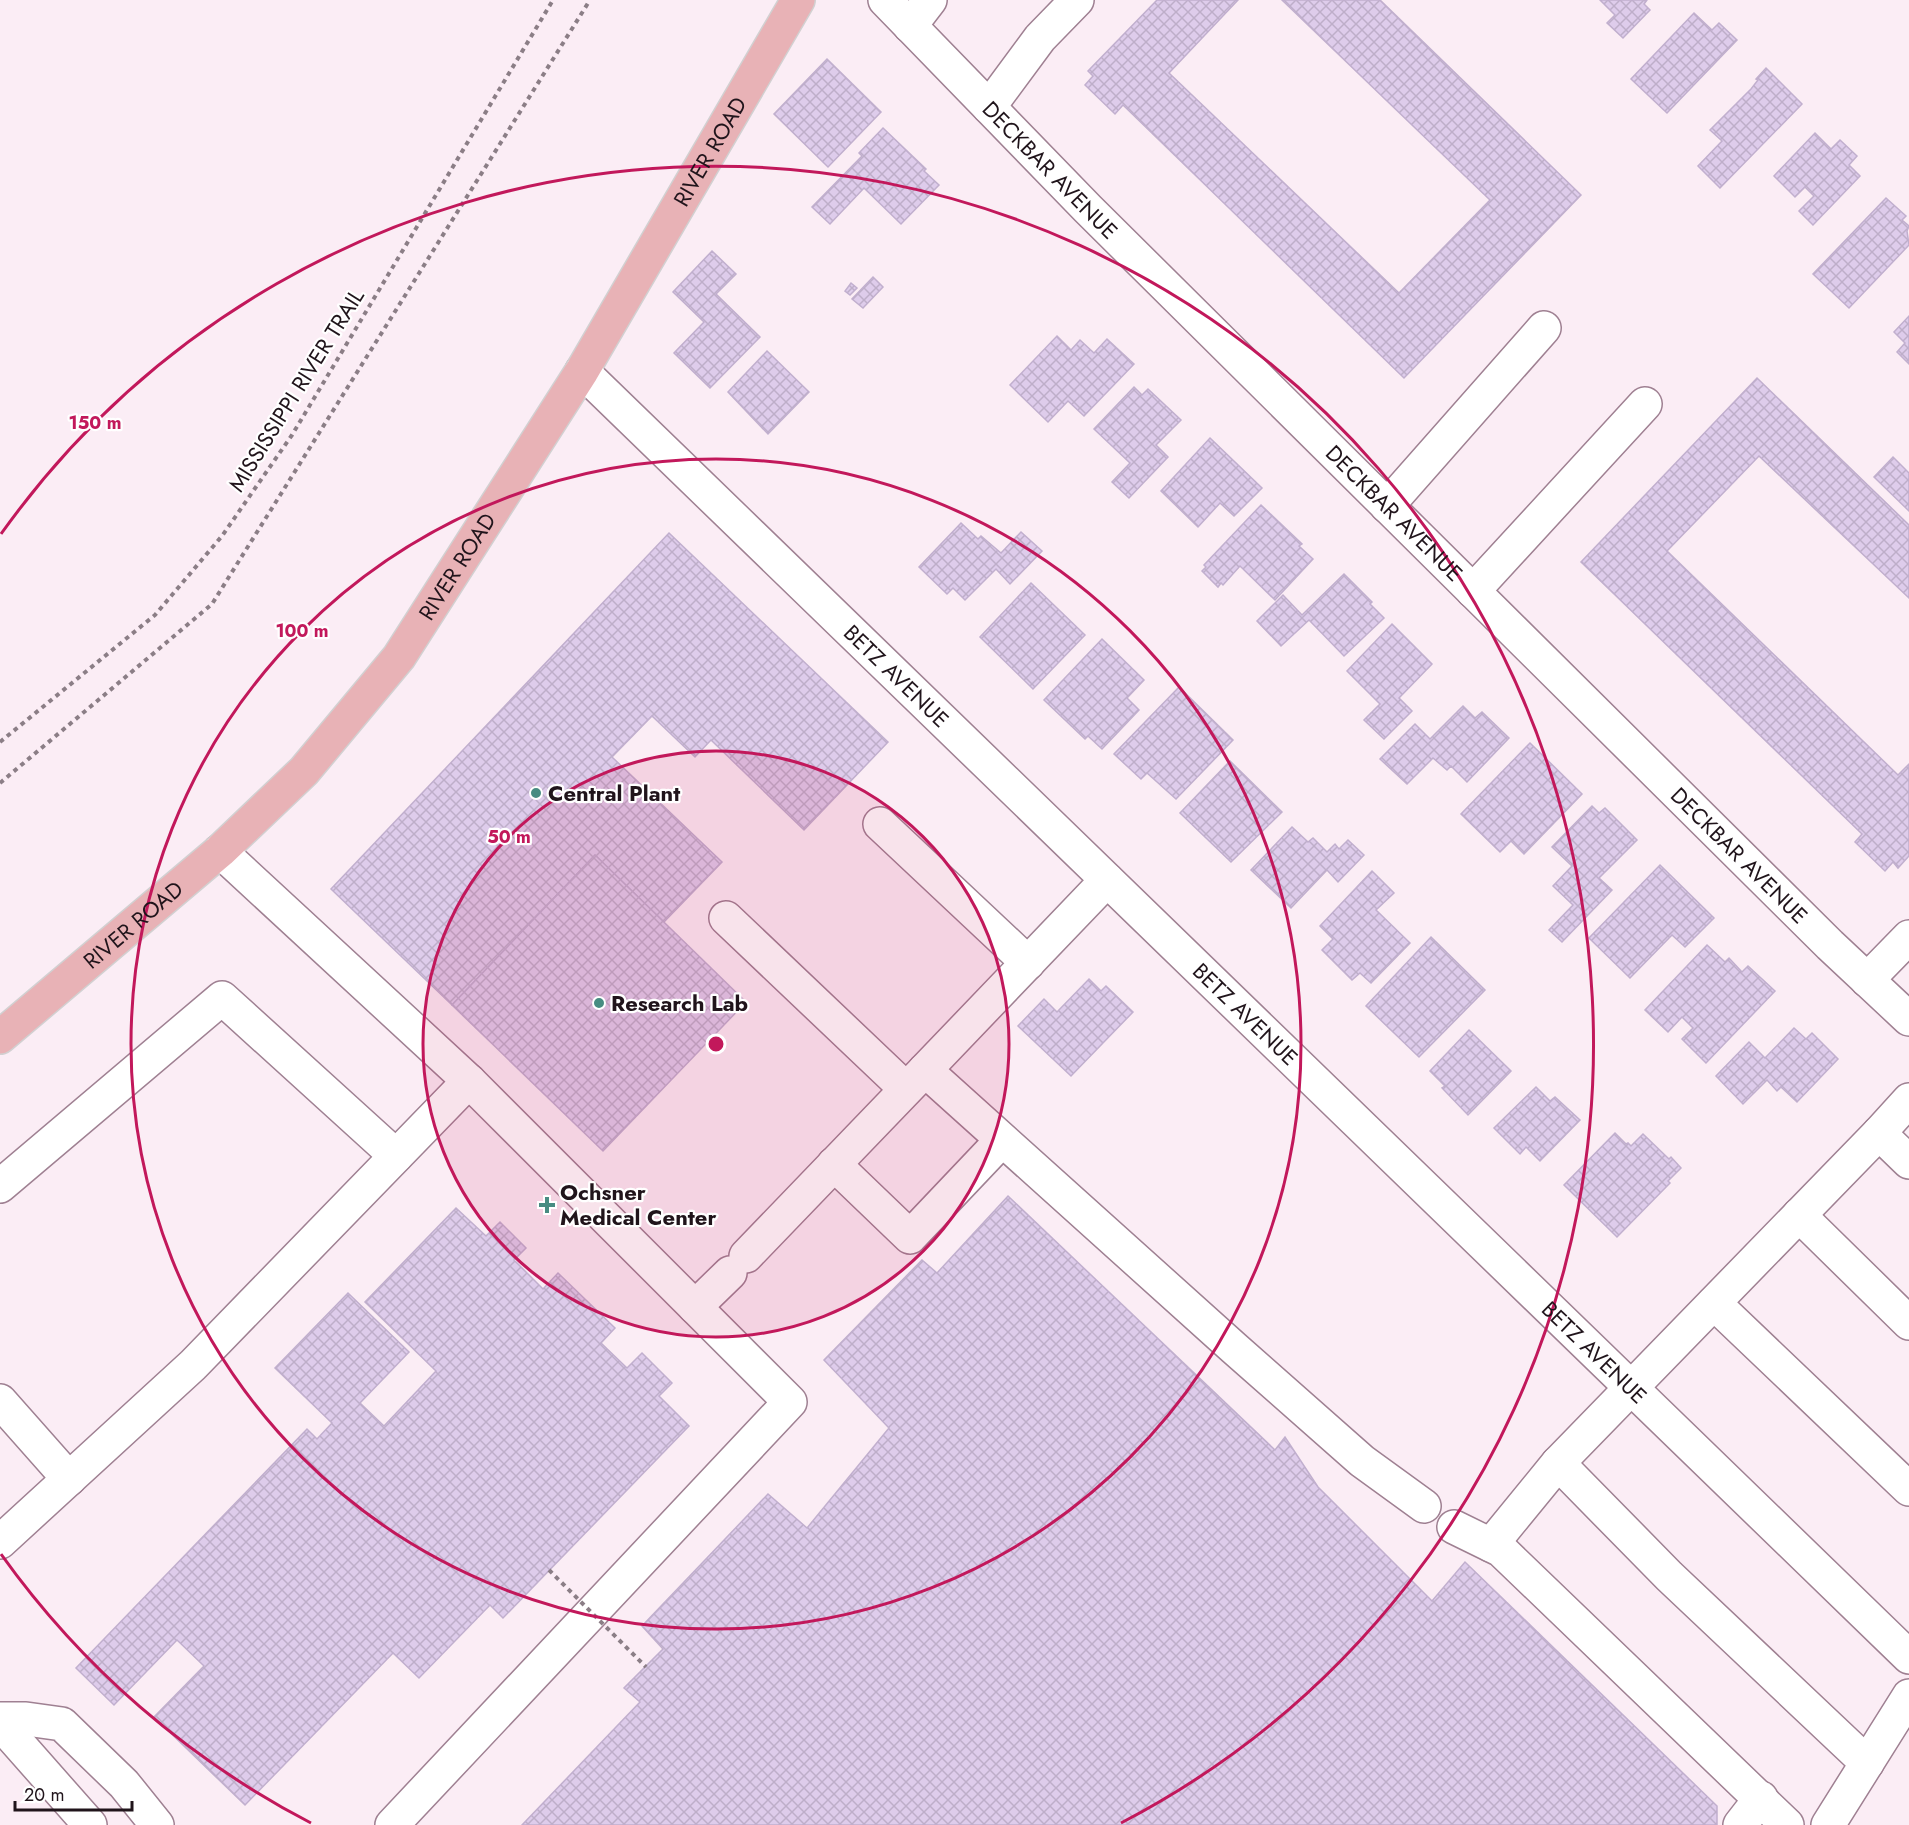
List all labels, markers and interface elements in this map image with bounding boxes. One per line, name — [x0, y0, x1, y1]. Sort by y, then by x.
street label: RIVER ROAD — [665, 91, 754, 212]
street label: DECKBAR AVENUE — [975, 94, 1125, 246]
street label: MISSISSIPPI RIVER TRAIL — [220, 282, 372, 498]
text: 150 m — [69, 410, 121, 436]
street label: DECKBAR AVENUE — [1319, 438, 1470, 588]
street label: RIVER ROAD — [411, 506, 503, 626]
street label: BETZ AVENUE — [837, 617, 956, 735]
text: 100 m — [275, 618, 329, 644]
place label: Central Plant — [548, 777, 680, 809]
street label: DECKBAR AVENUE — [1664, 780, 1815, 931]
marker: Central Plant — [529, 786, 543, 800]
text: 50 m — [487, 824, 531, 850]
street label: RIVER ROAD — [76, 873, 190, 976]
street label: BETZ AVENUE — [1186, 955, 1305, 1073]
place label: Research Lab — [611, 987, 748, 1019]
marker: Research Lab — [592, 996, 606, 1010]
centre of rings — [706, 1034, 726, 1054]
place label: Ochsner Medical Center — [560, 1176, 716, 1233]
marker: Ochsner Medical Center — [538, 1196, 556, 1214]
street label: BETZ AVENUE — [1535, 1294, 1654, 1411]
scale bar — [15, 1774, 132, 1812]
text: 20 m — [24, 1782, 64, 1808]

